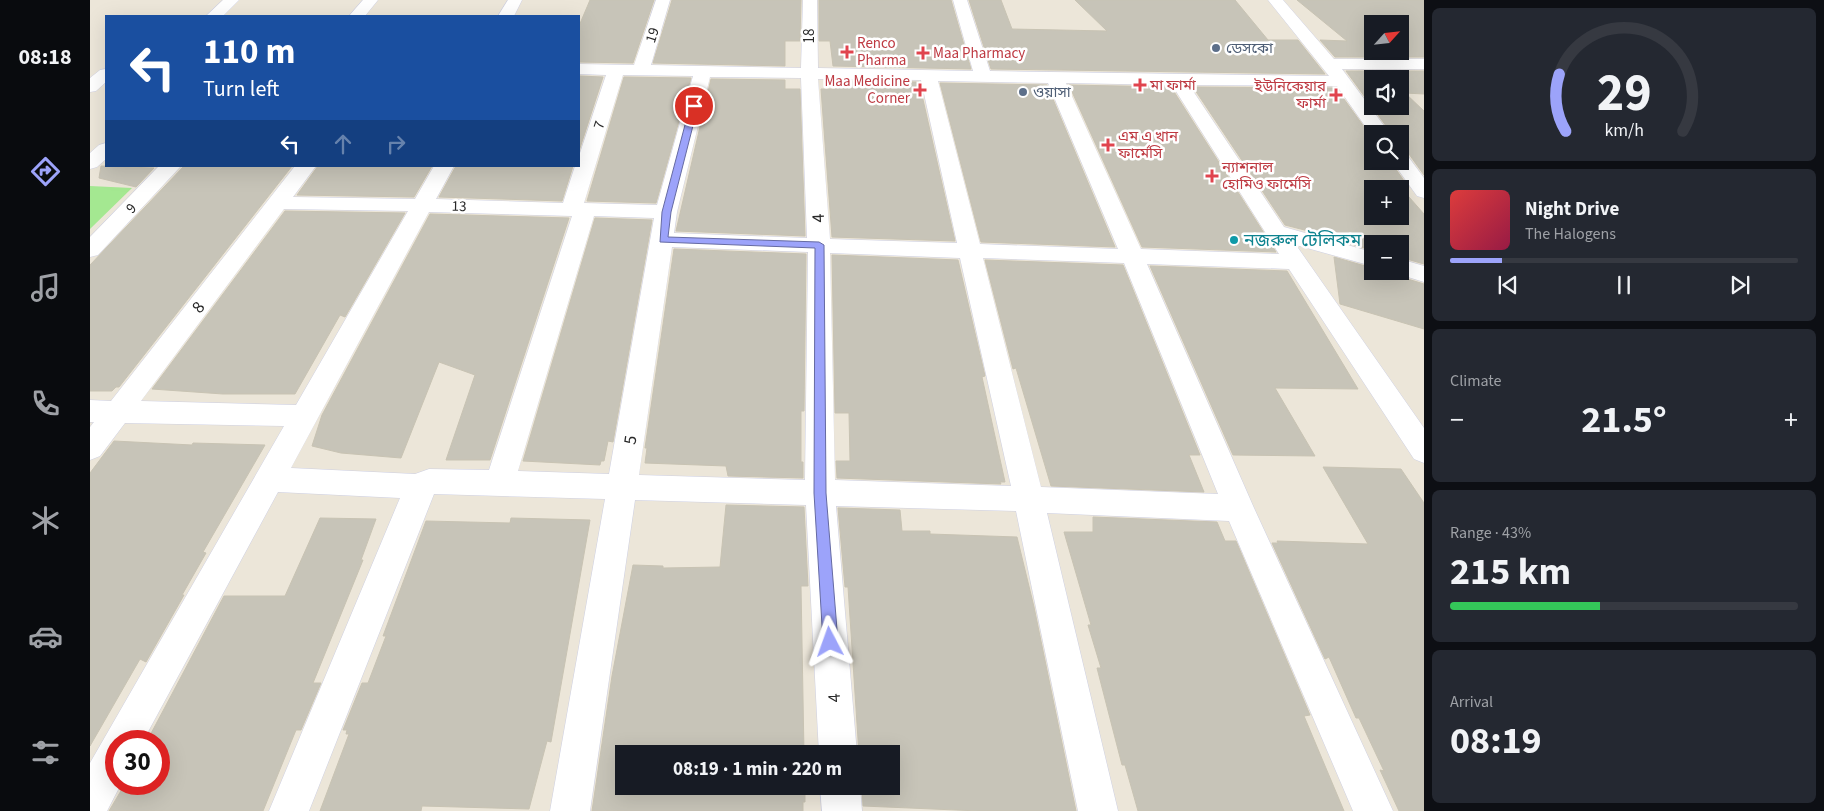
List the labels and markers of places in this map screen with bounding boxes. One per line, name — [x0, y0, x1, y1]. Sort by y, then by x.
place label: Renco Pharma — [857, 33, 906, 71]
place label: ডেসকো — [1226, 38, 1274, 59]
marker: ডেসকো — [1210, 42, 1222, 54]
place label: Maa Pharmacy — [933, 43, 1025, 64]
marker: Renco Pharma — [841, 46, 853, 58]
marker: Maa Pharmacy — [917, 47, 929, 59]
place label: Maa Medicine Corner — [824, 71, 911, 109]
place label: মা ফার্মা — [1149, 75, 1197, 96]
place label: ইউনিকেয়ার ফার্মা — [1253, 76, 1327, 114]
marker: মা ফার্মা — [1134, 79, 1146, 91]
place label: ওয়াসা — [1033, 82, 1072, 103]
marker: Maa Medicine Corner — [914, 84, 926, 96]
pin — [673, 85, 715, 127]
marker: ওয়াসা — [1017, 86, 1029, 98]
marker: ইউনিকেয়ার ফার্মা — [1330, 89, 1342, 101]
place label: এম এ খান ফার্মেসি — [1117, 126, 1179, 164]
marker: এম এ খান ফার্মেসি — [1102, 139, 1114, 151]
place label: ন্যাশনাল হোমিও ফার্মেসি — [1221, 157, 1312, 195]
marker: ন্যাশনাল হোমিও ফার্মেসি — [1206, 170, 1218, 182]
place label: নজরুল টেলিকম — [1243, 228, 1362, 253]
marker: নজরুল টেলিকম — [1228, 234, 1240, 246]

